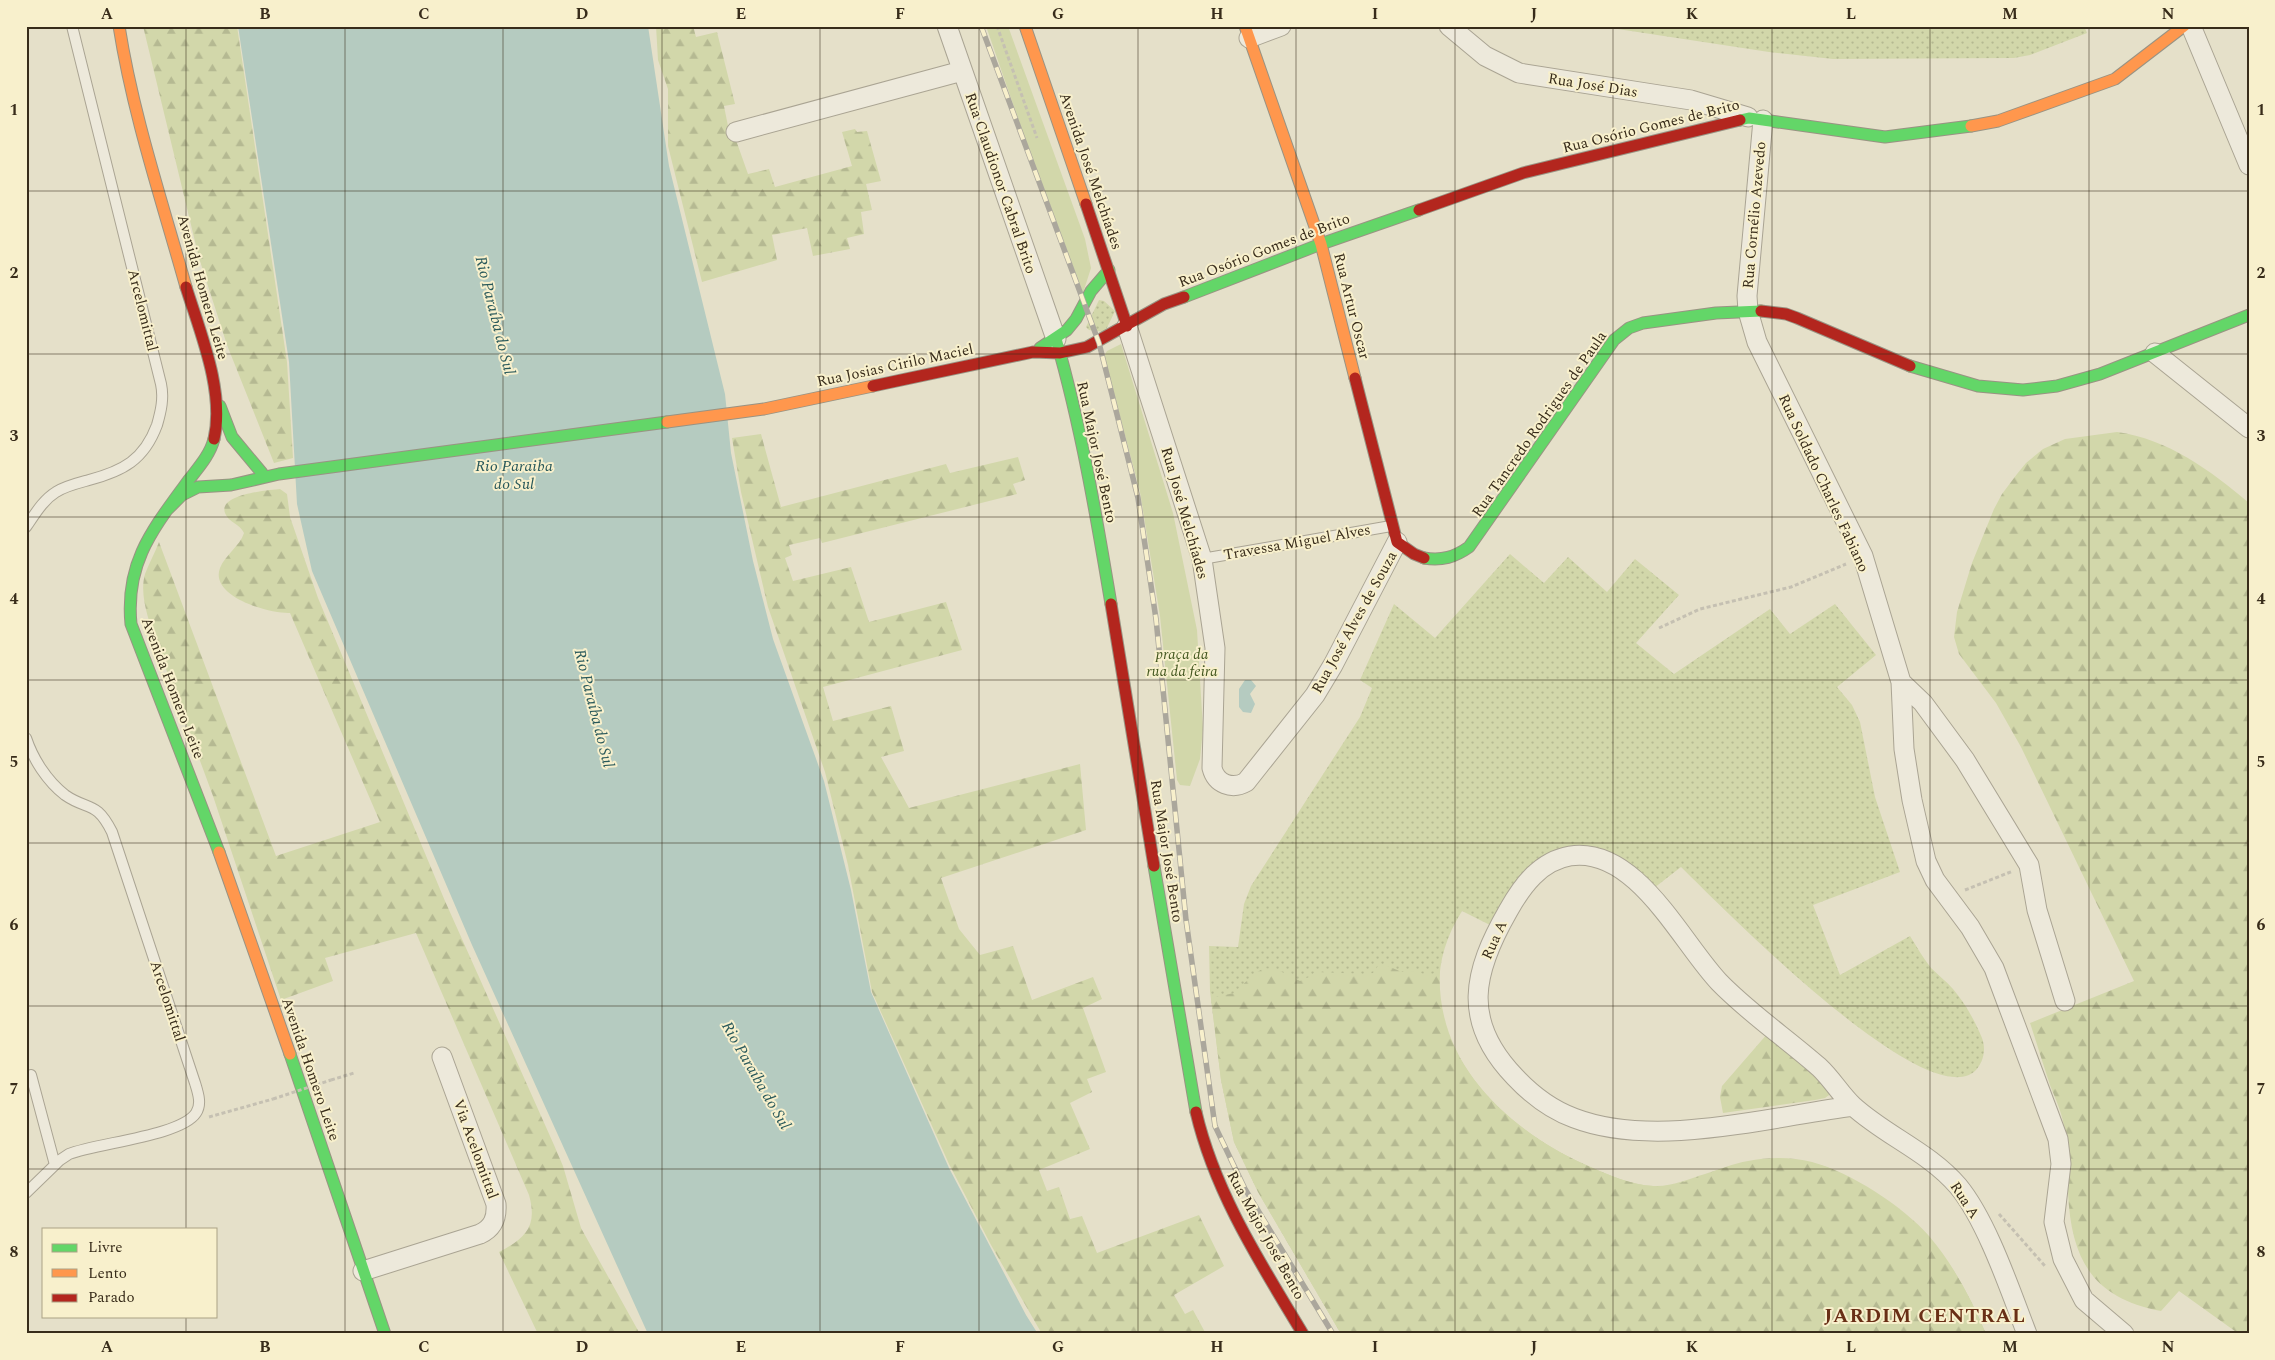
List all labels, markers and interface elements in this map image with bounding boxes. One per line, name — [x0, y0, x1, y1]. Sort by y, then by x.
text: A — [101, 2, 114, 26]
text: B — [259, 2, 271, 26]
text: C — [418, 2, 430, 26]
text: D — [576, 2, 589, 26]
text: E — [736, 2, 746, 26]
text: F — [895, 2, 905, 26]
text: G — [1052, 2, 1064, 26]
text: H — [1210, 2, 1224, 26]
text: I — [1372, 2, 1378, 26]
text: J — [1531, 2, 1538, 26]
text: K — [1686, 2, 1699, 26]
text: L — [1846, 2, 1856, 26]
text: M — [2002, 2, 2018, 26]
text: N — [2161, 2, 2175, 26]
street label: Rua José Dias — [1546, 67, 1640, 104]
street label: Avenida José Melchíades — [1053, 89, 1128, 253]
street label: Rua Claudionor Cabral Brito — [959, 90, 1042, 277]
street label: Rua Osório Gomes de Brito — [1560, 93, 1742, 160]
text: 1 — [10, 98, 18, 122]
text: 1 — [2257, 98, 2265, 122]
street label: Rua Cornélio Azevedo — [1737, 141, 1772, 290]
street label: Rua Osório Gomes de Brito — [1175, 207, 1353, 294]
street label: Avenida Homero Leite — [171, 212, 234, 362]
street label: Rua Artur Oscar — [1327, 250, 1376, 362]
water label: Rio Paraíba do Sul — [469, 253, 521, 377]
text: 2 — [10, 261, 19, 285]
text: 2 — [2257, 261, 2266, 285]
street label: Arcelomittal — [121, 267, 164, 354]
street label: Rua Tancredo Rodrigues de Paula — [1466, 326, 1613, 522]
street label: Rua Josias Cirilo Maciel — [815, 338, 976, 393]
street label: Rua Major José Bento — [1070, 379, 1123, 525]
street label: Rua Soldado Charles Fabiano — [1772, 390, 1875, 576]
text: 3 — [10, 424, 19, 448]
text: 3 — [2257, 424, 2266, 448]
street label: Rua José Melchíades — [1155, 444, 1214, 582]
water label: Rio Paraiba do Sul — [475, 454, 553, 496]
street label: Travessa Miguel Alves — [1222, 518, 1372, 567]
street label: Rua José Alves de Souza — [1306, 546, 1403, 698]
text: 4 — [10, 587, 19, 611]
text: 4 — [2257, 587, 2266, 611]
street label: Avenida Homero Leite — [135, 614, 210, 762]
park label: praça da rua da feira — [1146, 643, 1218, 683]
water label: Rio Paraíba do Sul — [568, 646, 620, 770]
text: 5 — [10, 750, 18, 774]
text: 5 — [2257, 750, 2265, 774]
street label: Rua Major José Bento — [1144, 778, 1189, 924]
text: 6 — [10, 913, 19, 937]
text: 6 — [2257, 913, 2266, 937]
street label: Rua A — [1476, 917, 1513, 963]
street label: Arcelomittal — [144, 958, 191, 1045]
street label: Avenida Homero Leite — [275, 994, 346, 1144]
water label: Rio Paraíba do Sul — [715, 1017, 797, 1134]
text: 7 — [10, 1077, 19, 1101]
text: 7 — [2257, 1077, 2266, 1101]
street label: Via Acelomittal — [447, 1096, 504, 1202]
street label: Rua Major José Bento — [1221, 1167, 1311, 1304]
street label: Rua A — [1944, 1177, 1985, 1224]
legend — [42, 1228, 218, 1318]
text: Livre — [88, 1236, 123, 1259]
text: 8 — [10, 1240, 19, 1264]
text: 8 — [2257, 1240, 2266, 1264]
text: Lento — [88, 1262, 127, 1285]
text: Parado — [88, 1286, 135, 1309]
district label: JARDIM CENTRAL — [1824, 1301, 2026, 1331]
text: A — [101, 1335, 114, 1359]
text: B — [259, 1335, 271, 1359]
text: C — [418, 1335, 430, 1359]
text: D — [576, 1335, 589, 1359]
text: E — [736, 1335, 746, 1359]
text: F — [895, 1335, 905, 1359]
text: G — [1052, 1335, 1064, 1359]
text: H — [1210, 1335, 1224, 1359]
text: I — [1372, 1335, 1378, 1359]
text: J — [1531, 1335, 1538, 1359]
text: K — [1686, 1335, 1699, 1359]
text: L — [1846, 1335, 1856, 1359]
text: M — [2002, 1335, 2018, 1359]
text: N — [2161, 1335, 2175, 1359]

